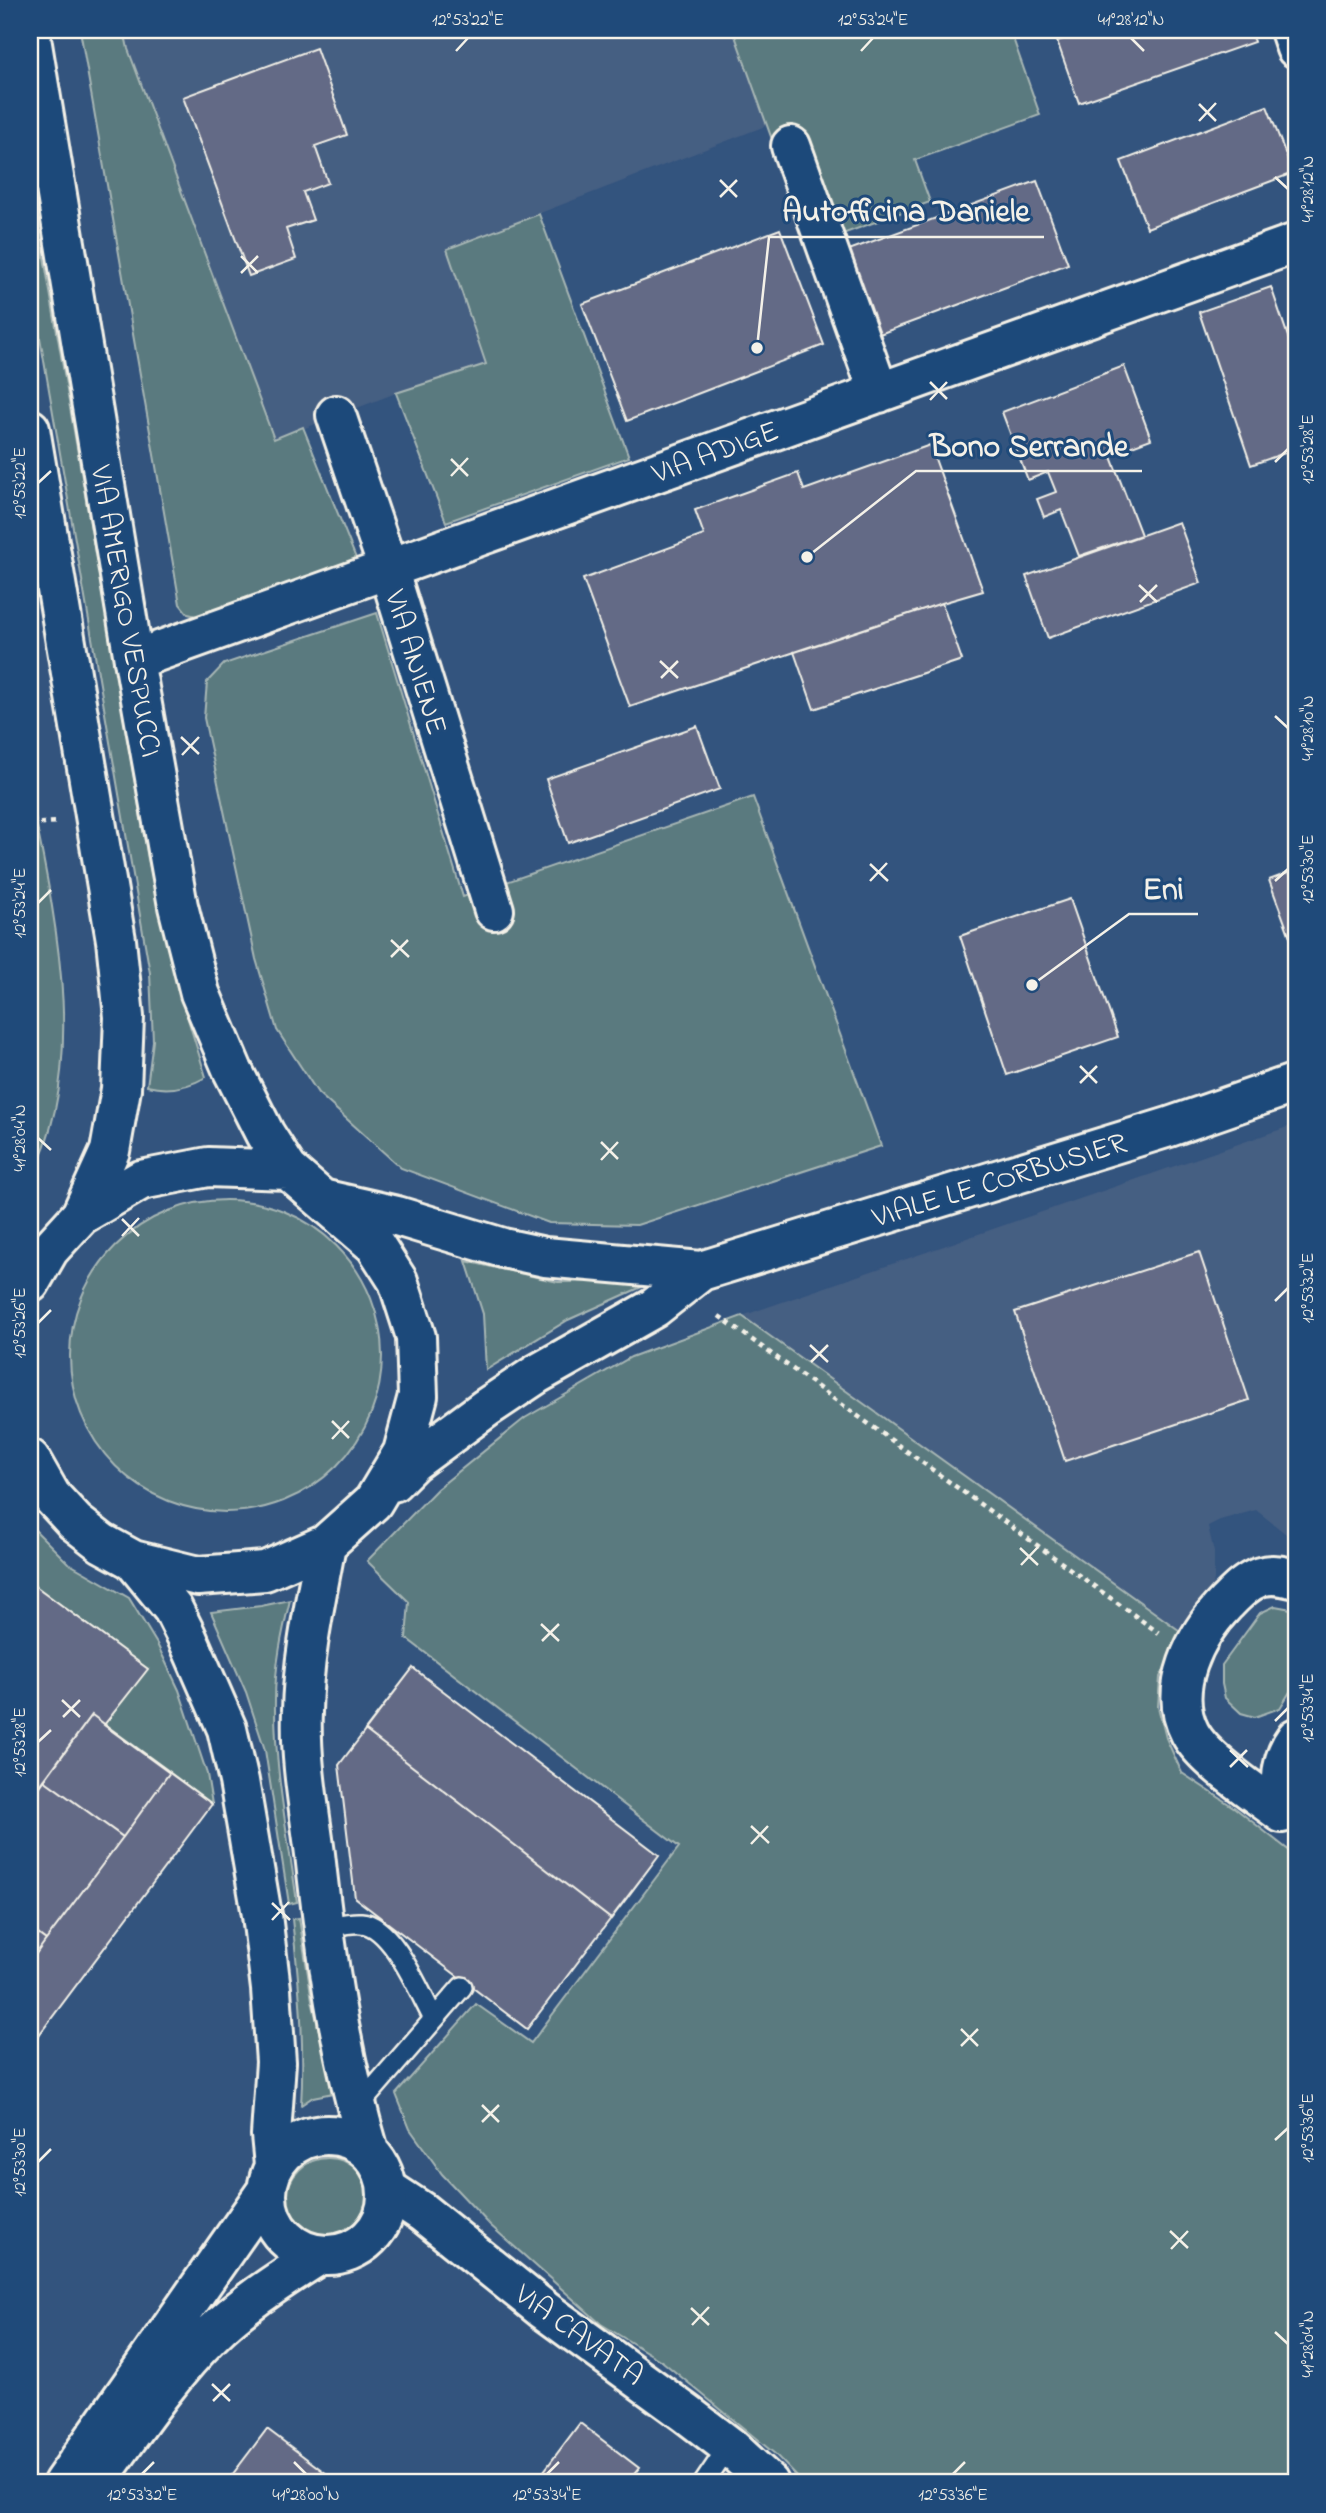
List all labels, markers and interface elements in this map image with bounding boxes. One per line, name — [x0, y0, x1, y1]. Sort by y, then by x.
text: 12°53'22"E — [432, 8, 504, 34]
text: 12°53'24"E — [838, 8, 908, 34]
text: 41°28'12"N — [1098, 8, 1164, 34]
text: 41°28'12"N — [1296, 156, 1322, 222]
callout: Autofficina Daniele — [769, 184, 1044, 237]
text: Autofficina Daniele — [782, 190, 1031, 237]
street label: VIA ADIGE — [646, 411, 785, 497]
text: 12°53'28"E — [1296, 414, 1322, 484]
callout: Bono Serrande — [916, 418, 1142, 471]
text: Bono Serrande — [928, 425, 1130, 472]
text: 12°53'22"E — [8, 447, 34, 519]
street label: VIA AMERIGO VESPUCCI — [77, 461, 171, 761]
street label: VIA ANIENE — [371, 584, 457, 741]
text: 41°28'10"N — [1296, 695, 1322, 761]
text: 12°53'30"E — [1296, 834, 1322, 904]
callout: Eni — [1129, 861, 1198, 914]
text: 12°53'24"E — [8, 868, 34, 938]
text: Eni — [1143, 868, 1183, 915]
text: 41°28'04"N — [8, 1104, 34, 1172]
street label: VIALE LE CORBUSIER — [866, 1122, 1133, 1242]
text: 12°53'32"E — [1296, 1253, 1322, 1323]
text: 12°53'26"E — [8, 1287, 34, 1359]
text: 12°53'34"E — [1296, 1673, 1322, 1743]
text: 12°53'28"E — [8, 1707, 34, 1777]
text: 12°53'36"E — [1296, 2093, 1322, 2163]
text: 12°53'30"E — [8, 2127, 34, 2197]
street label: VIA CAVATA — [504, 2274, 652, 2398]
text: 41°28'04"N — [1296, 2310, 1322, 2378]
text: 12°53'32"E — [107, 2483, 177, 2509]
text: 41°28'00"N — [272, 2483, 340, 2509]
text: 12°53'34"E — [512, 2483, 582, 2509]
text: 12°53'36"E — [918, 2483, 988, 2509]

